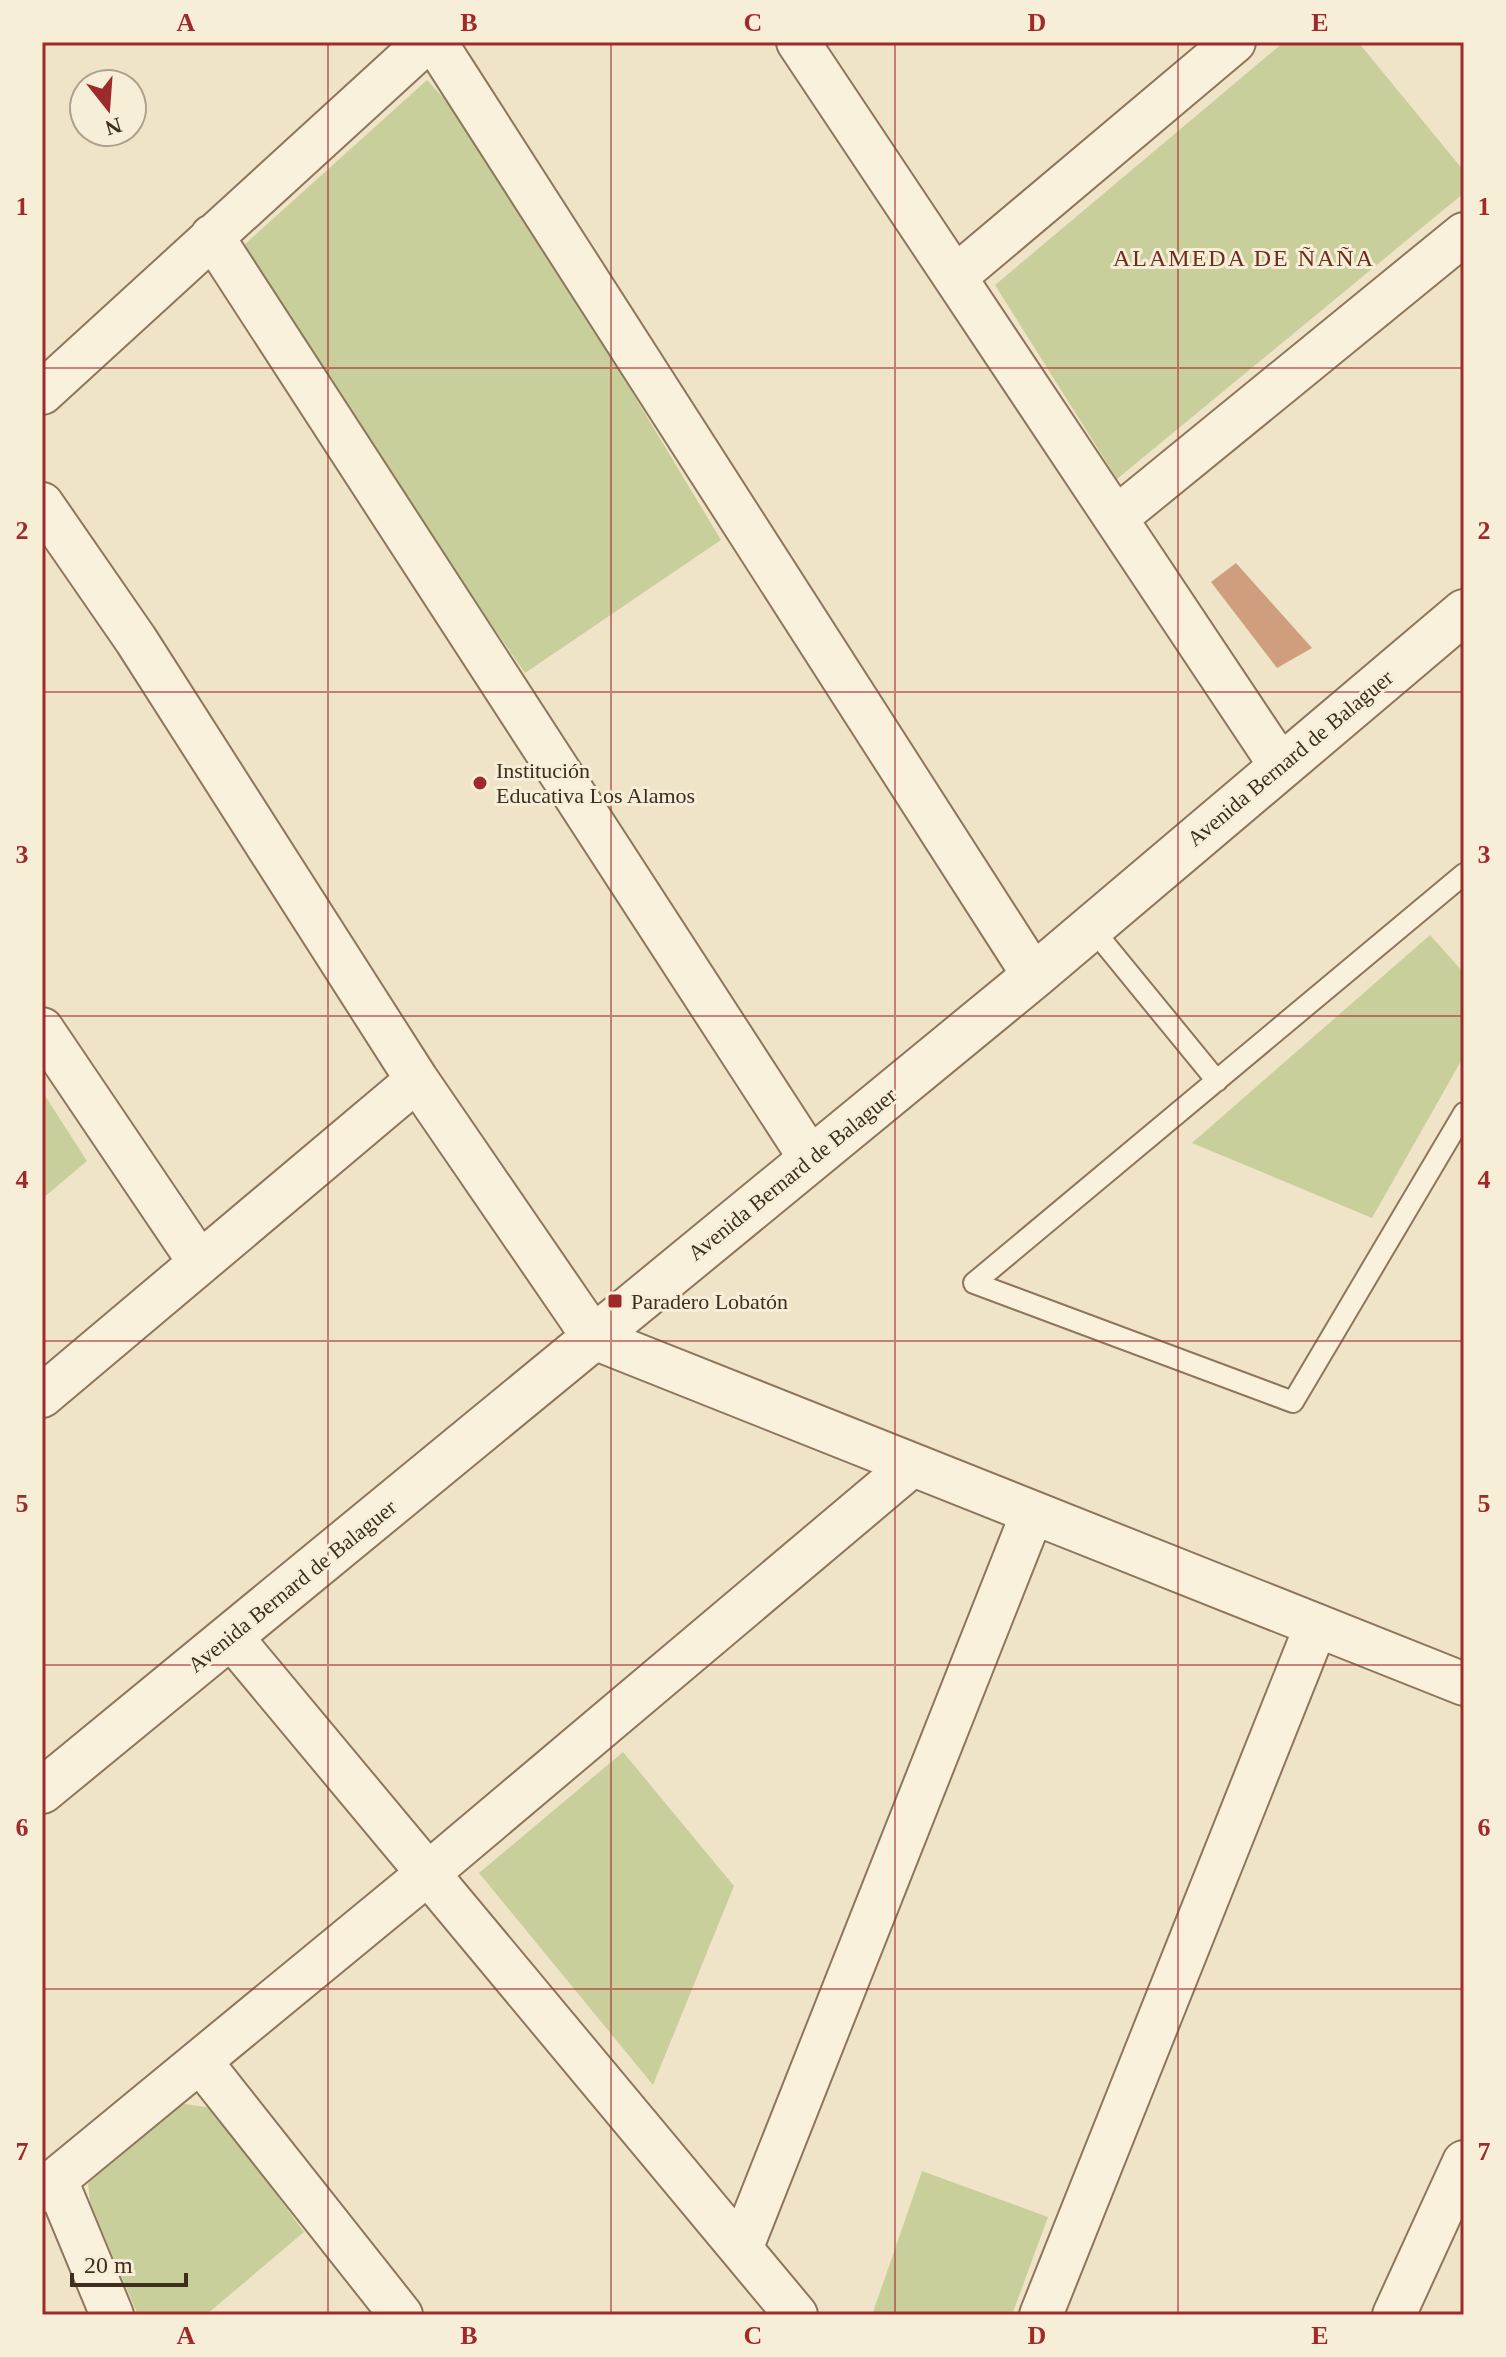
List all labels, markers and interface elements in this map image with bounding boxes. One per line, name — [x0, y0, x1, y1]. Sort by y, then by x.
text: A — [177, 8, 196, 37]
text: B — [460, 8, 478, 37]
text: C — [744, 8, 762, 37]
text: D — [1028, 8, 1046, 37]
text: E — [1311, 8, 1329, 37]
north arrow — [68, 68, 148, 148]
text: N — [102, 112, 125, 141]
text: 1 — [16, 192, 29, 221]
text: 1 — [1478, 192, 1491, 221]
district label: ALAMEDA DE ÑAÑA — [1113, 245, 1375, 271]
text: 2 — [16, 516, 29, 545]
text: 2 — [1478, 516, 1491, 545]
street label: Avenida Bernard de Balaguer — [1182, 664, 1398, 851]
place label: Institución Educativa Los Alamos — [496, 758, 695, 808]
marker: Institución Educativa Los Alamos — [471, 774, 489, 792]
text: 3 — [16, 840, 29, 869]
text: 3 — [1478, 840, 1491, 869]
street label: Avenida Bernard de Balaguer — [683, 1082, 902, 1266]
text: 4 — [16, 1165, 29, 1194]
text: 4 — [1478, 1165, 1491, 1194]
place label: Paradero Lobatón — [631, 1289, 788, 1314]
marker: Paradero Lobatón — [606, 1292, 624, 1310]
text: 5 — [16, 1489, 29, 1518]
text: 5 — [1478, 1489, 1491, 1518]
street label: Avenida Bernard de Balaguer — [183, 1494, 402, 1678]
text: 6 — [16, 1813, 29, 1842]
text: 6 — [1478, 1813, 1491, 1842]
text: 7 — [16, 2137, 29, 2166]
text: 7 — [1478, 2137, 1491, 2166]
scale bar — [72, 2237, 186, 2287]
text: 20 m — [84, 2252, 133, 2278]
text: A — [177, 2321, 196, 2350]
text: B — [460, 2321, 478, 2350]
text: C — [744, 2321, 762, 2350]
text: D — [1028, 2321, 1046, 2350]
text: E — [1311, 2321, 1329, 2350]

